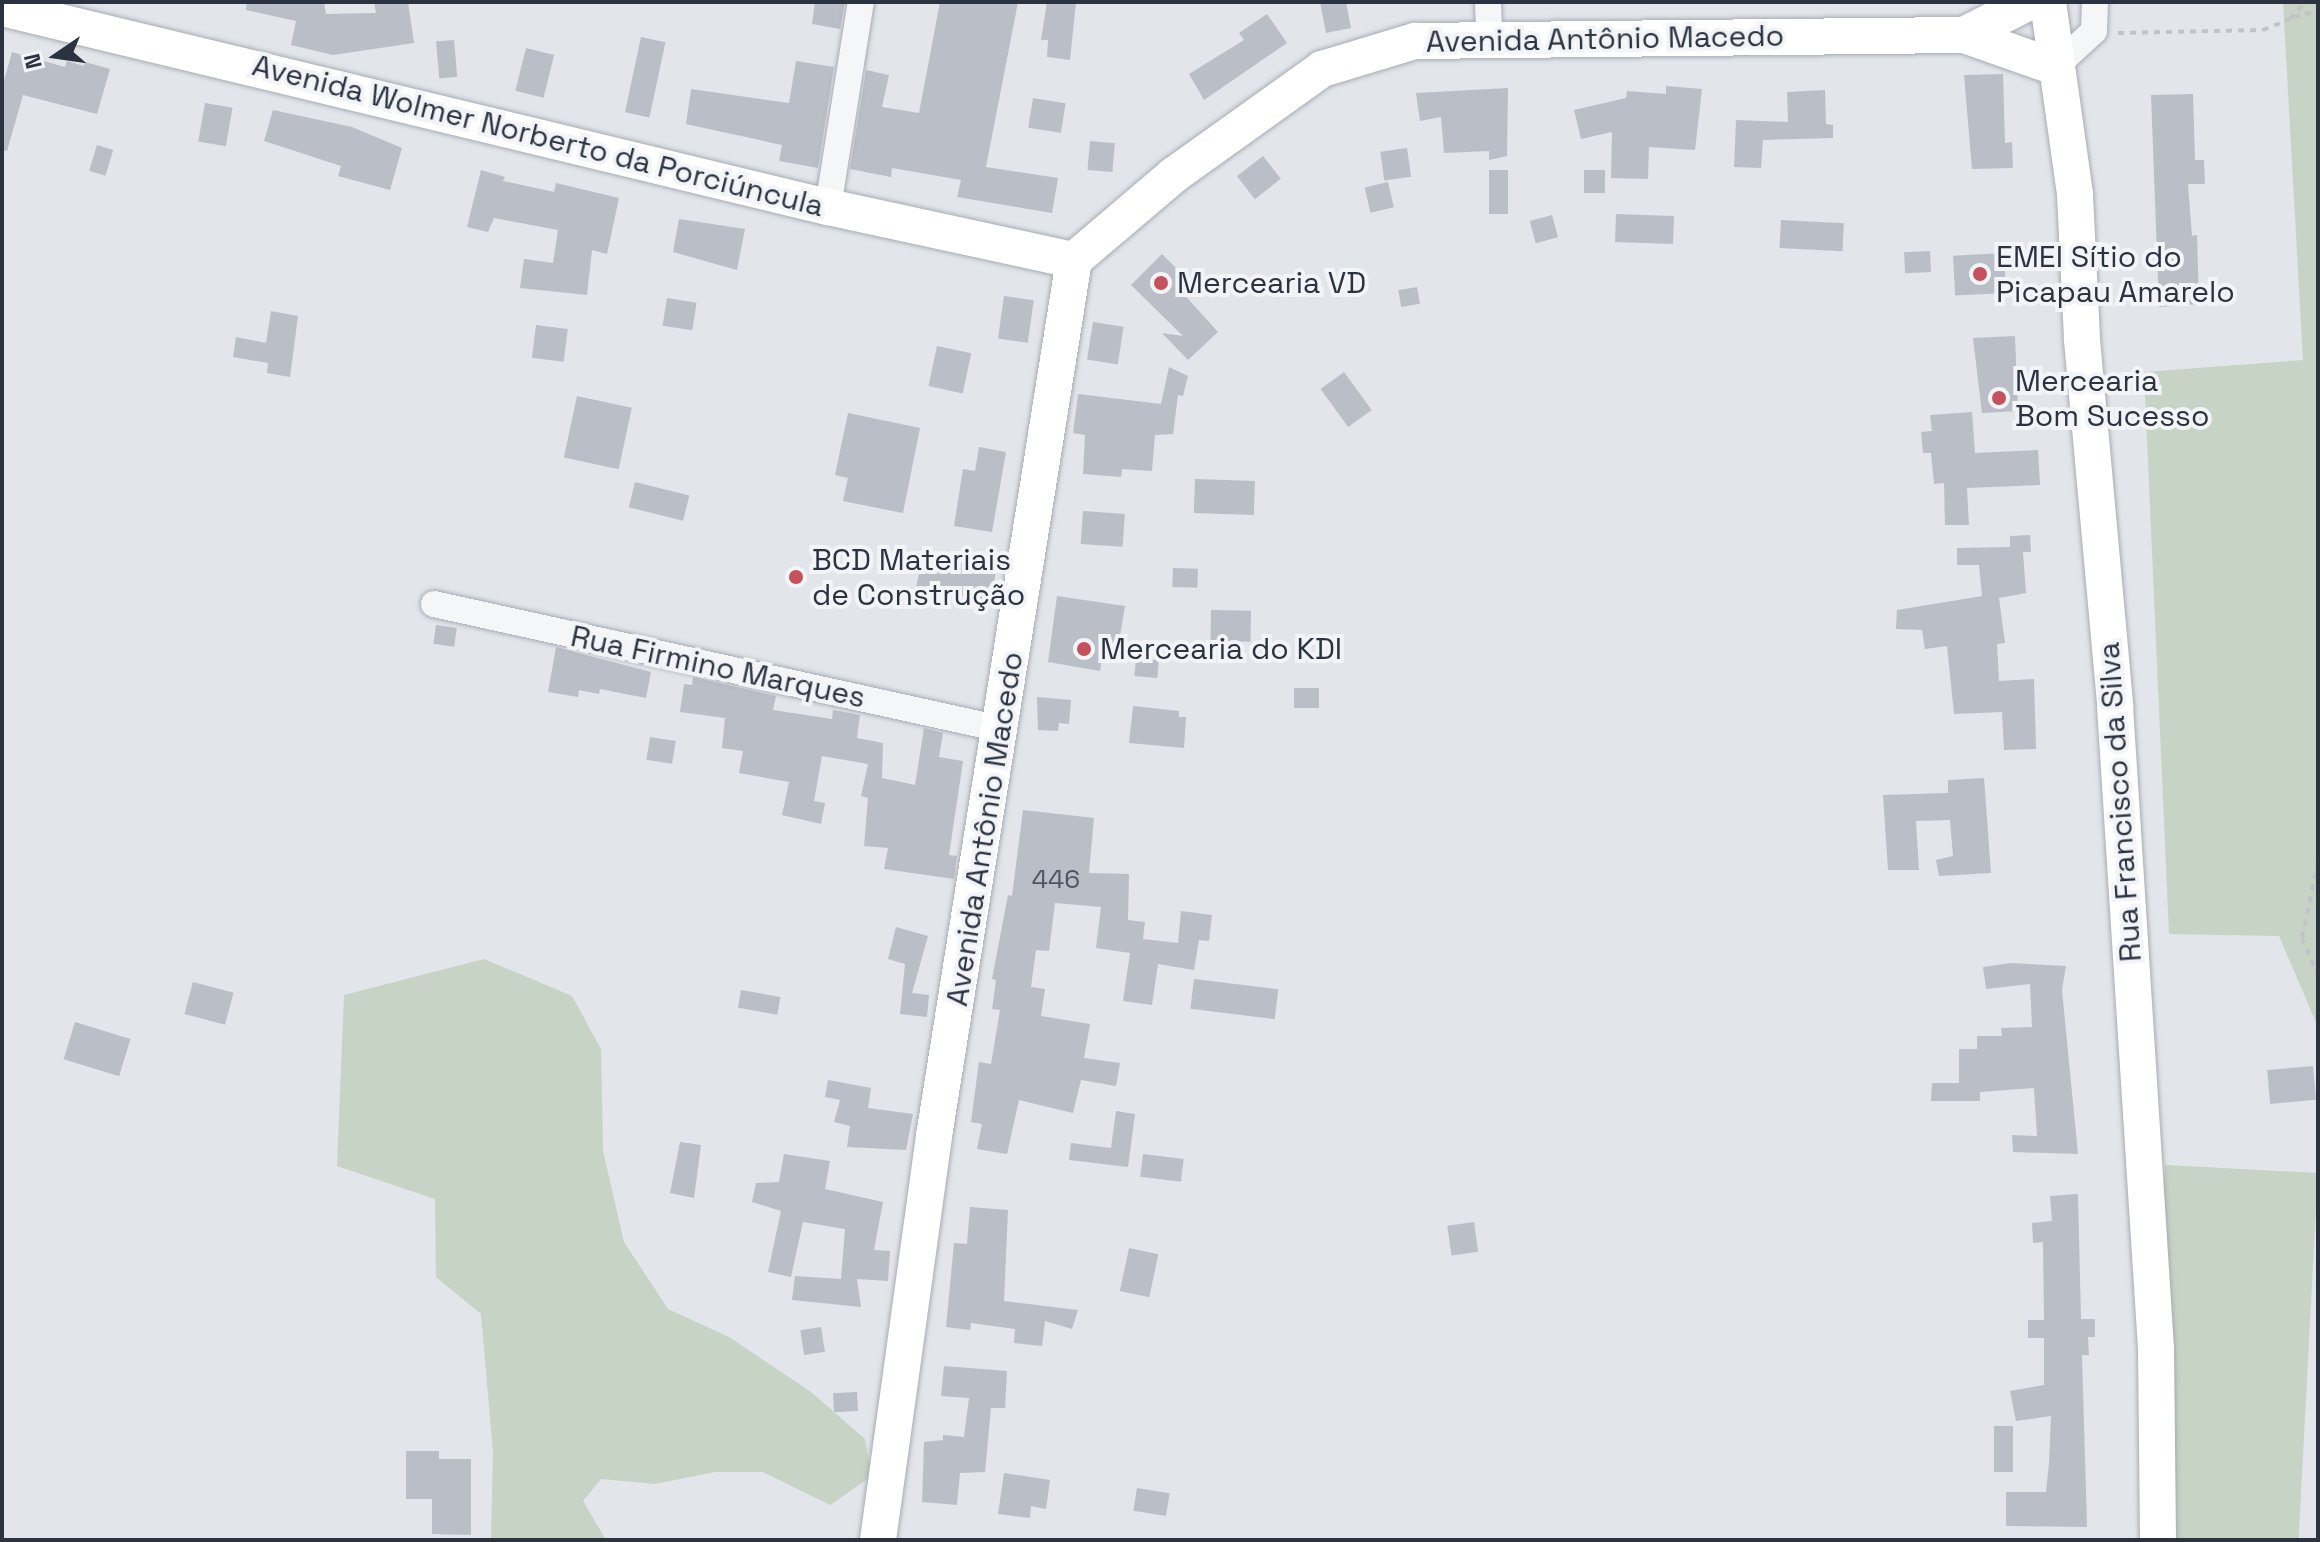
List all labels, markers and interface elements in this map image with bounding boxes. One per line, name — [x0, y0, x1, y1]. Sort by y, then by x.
north arrow — [16, 16, 96, 96]
street label: Avenida Antônio Macedo — [1425, 18, 1785, 60]
street label: Avenida Wolmer Norberto da Porciúncula — [248, 47, 828, 225]
text: N — [17, 51, 48, 72]
place label: EMEI Sítio do Picapau Amarelo — [1996, 239, 2235, 310]
place label: Mercearia VD — [1177, 265, 1367, 301]
marker: EMEI Sítio do Picapau Amarelo — [1971, 265, 1989, 283]
marker: Mercearia VD — [1152, 274, 1170, 292]
place label: Mercearia Bom Sucesso — [2015, 363, 2209, 434]
marker: Mercearia Bom Sucesso — [1990, 389, 2008, 407]
place label: BCD Materiais de Construção — [812, 542, 1025, 612]
marker: BCD Materiais de Construção — [787, 568, 805, 586]
street label: Rua Firmino Marques — [567, 618, 869, 716]
place label: Mercearia do KDI — [1100, 631, 1342, 667]
marker: Mercearia do KDI — [1075, 640, 1093, 658]
street label: Rua Francisco da Silva — [2091, 641, 2149, 963]
street label: Avenida Antônio Macedo — [939, 649, 1031, 1009]
house number: 446 — [1032, 864, 1080, 896]

